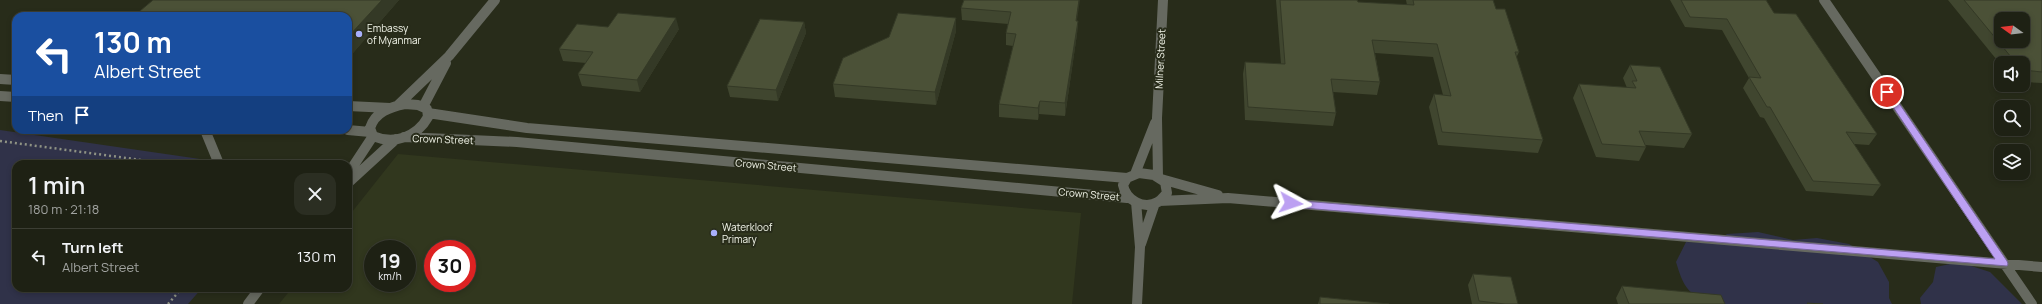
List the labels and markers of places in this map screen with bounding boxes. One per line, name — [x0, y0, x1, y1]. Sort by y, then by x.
place label: Embassy of Myanmar — [367, 21, 421, 47]
marker: Embassy of Myanmar — [354, 29, 364, 39]
pin — [1870, 75, 1904, 109]
place label: Waterkloof Primary — [722, 220, 773, 246]
marker: Waterkloof Primary — [709, 228, 719, 238]

